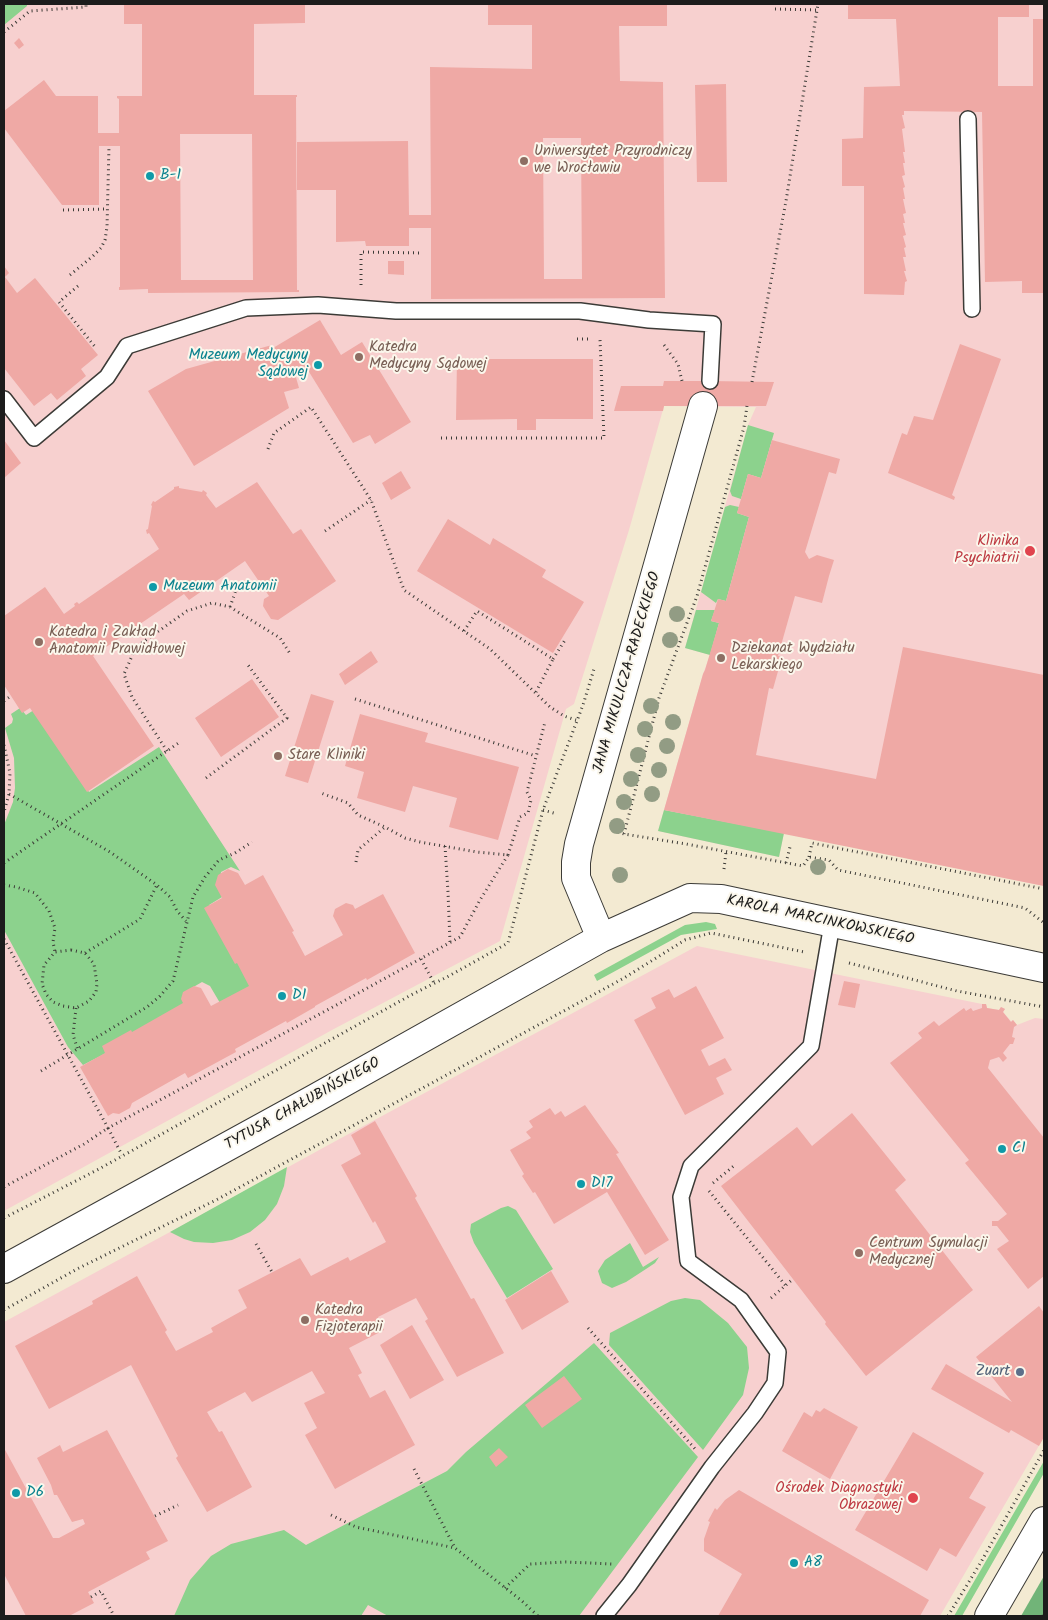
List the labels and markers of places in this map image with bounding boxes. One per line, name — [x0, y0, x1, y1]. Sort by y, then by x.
place label: Uniwersytet Przyrodniczy we Wrocławiu — [534, 143, 692, 178]
marker: Uniwersytet Przyrodniczy we Wrocławiu — [518, 155, 530, 167]
place label: B-1 — [160, 167, 181, 185]
marker: B-1 — [144, 170, 156, 182]
place label: Katedra Medycyny Sądowej — [369, 339, 487, 374]
place label: Muzeum Medycyny Sądowej — [189, 347, 308, 382]
marker: Katedra Medycyny Sądowej — [353, 351, 365, 363]
marker: Muzeum Medycyny Sądowej — [312, 359, 324, 371]
place label: Klinika Psychiatrii — [954, 533, 1019, 568]
marker: Klinika Psychiatrii — [1023, 544, 1037, 558]
place label: Muzeum Anatomii — [163, 578, 276, 596]
marker: Muzeum Anatomii — [147, 581, 159, 593]
place label: Katedra i Zakład Anatomii Prawidłowej — [49, 624, 185, 659]
marker: Katedra i Zakład Anatomii Prawidłowej — [33, 636, 45, 648]
place label: Dziekanat Wydziału Lekarskiego — [731, 640, 855, 675]
marker: Dziekanat Wydziału Lekarskiego — [715, 652, 727, 664]
place label: Stare Kliniki — [288, 747, 365, 765]
marker: Stare Kliniki — [272, 750, 284, 762]
place label: D1 — [292, 987, 306, 1005]
marker: D1 — [276, 990, 288, 1002]
place label: C1 — [1012, 1140, 1026, 1158]
marker: C1 — [996, 1143, 1008, 1155]
place label: D17 — [591, 1175, 612, 1193]
marker: D17 — [575, 1178, 587, 1190]
place label: Centrum Symulacji Medycznej — [869, 1235, 988, 1270]
marker: Centrum Symulacji Medycznej — [853, 1247, 865, 1259]
place label: Katedra Fizjoterapii — [315, 1302, 382, 1337]
marker: Katedra Fizjoterapii — [299, 1314, 311, 1326]
place label: Zuart — [976, 1363, 1010, 1381]
marker: Zuart — [1014, 1366, 1026, 1378]
place label: Ośrodek Diagnostyki Obrazowej — [775, 1480, 902, 1515]
place label: D6 — [26, 1484, 44, 1502]
marker: D6 — [10, 1487, 22, 1499]
marker: Ośrodek Diagnostyki Obrazowej — [906, 1491, 920, 1505]
place label: A8 — [804, 1554, 822, 1572]
marker: A8 — [788, 1557, 800, 1569]

